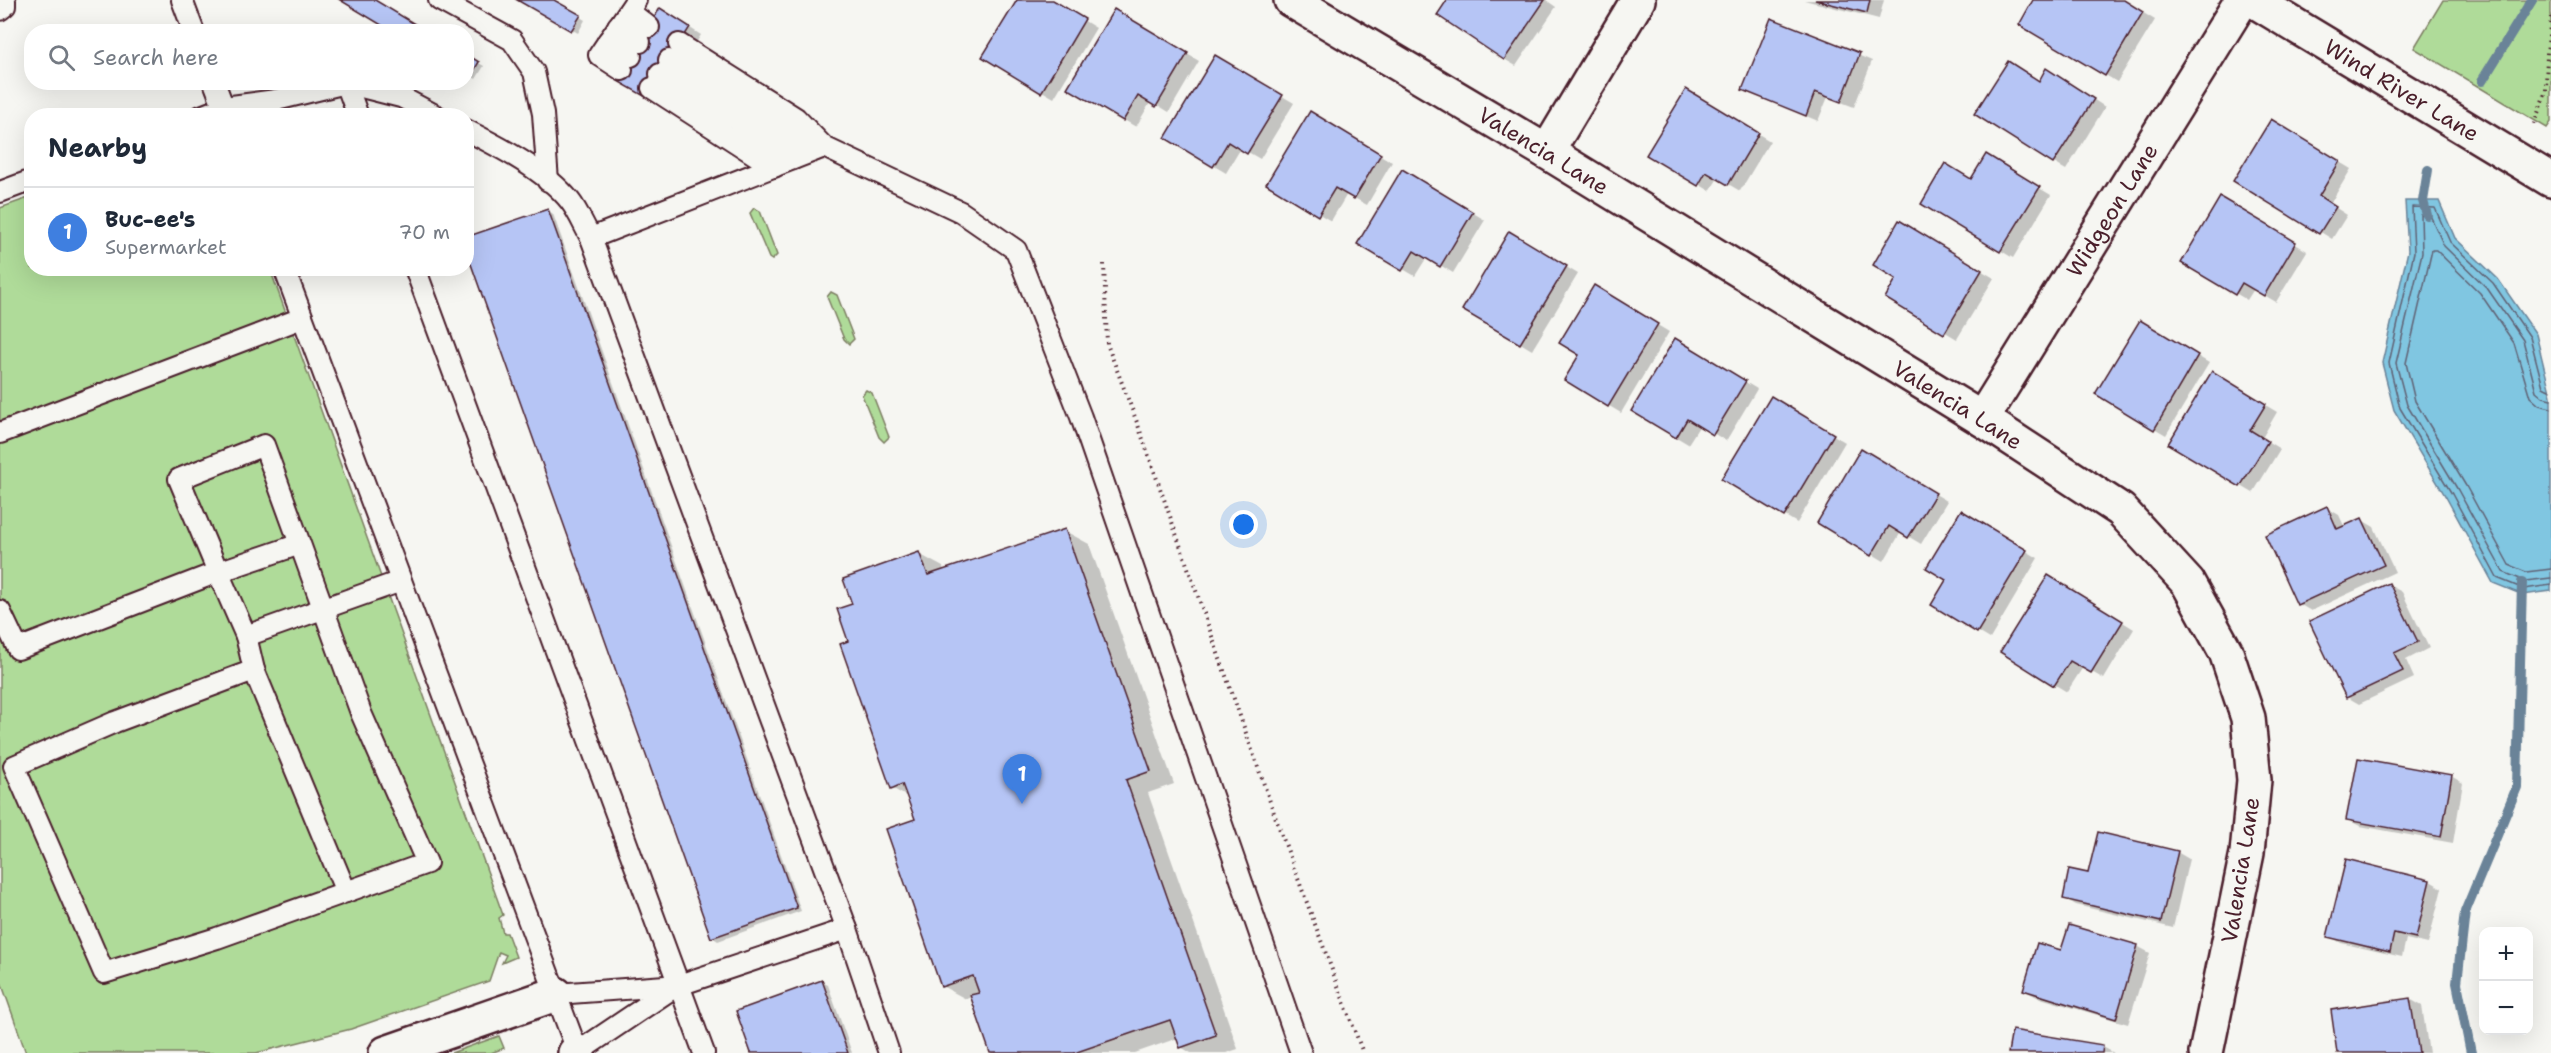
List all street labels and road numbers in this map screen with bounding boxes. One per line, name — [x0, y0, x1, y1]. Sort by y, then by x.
street label: Wind River Lane — [2319, 33, 2484, 148]
street label: Valencia Lane — [1473, 100, 1614, 201]
street label: Widgeon Lane — [2060, 138, 2165, 282]
street label: Valencia Lane — [1887, 354, 2028, 457]
street label: Valencia Lane — [2215, 795, 2266, 945]

